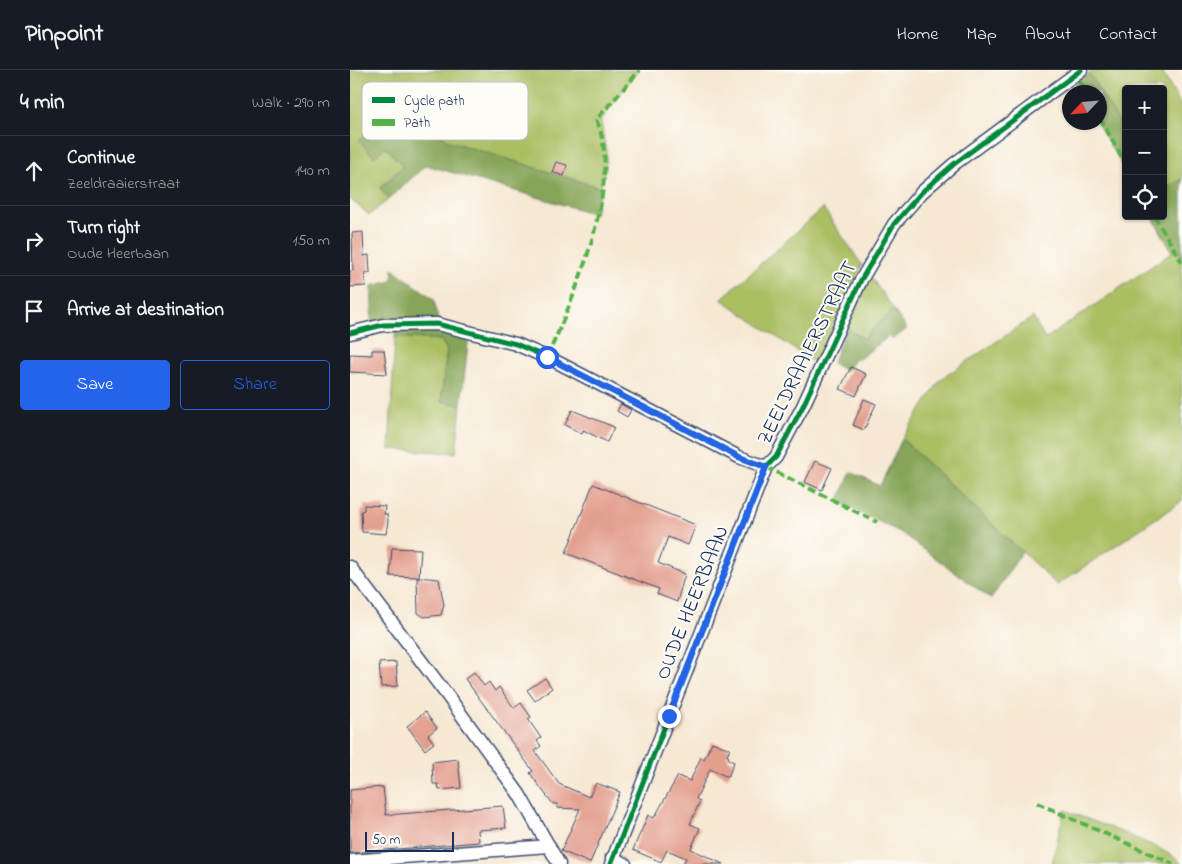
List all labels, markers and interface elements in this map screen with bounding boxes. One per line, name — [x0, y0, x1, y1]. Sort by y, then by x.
text: Pinpoint — [25, 17, 103, 52]
text: Home — [897, 22, 938, 48]
text: Map — [966, 22, 997, 48]
text: About — [1025, 22, 1071, 48]
text: Contact — [1099, 22, 1157, 48]
legend — [362, 82, 528, 140]
north arrow — [1062, 85, 1107, 130]
map controls — [1122, 85, 1167, 220]
button: + — [1122, 85, 1167, 130]
text: 4 min — [20, 88, 64, 118]
text: Walk · 290 m — [252, 91, 330, 115]
text: Cycle path — [404, 91, 465, 113]
text: Path — [404, 113, 430, 134]
button: − — [1122, 130, 1167, 175]
text: Continue — [67, 145, 135, 172]
icon: ahead — [20, 157, 48, 185]
text: 140 m — [295, 159, 330, 183]
text: Zeeldraaierstraat — [67, 172, 181, 196]
button: locate — [1122, 175, 1167, 220]
text: Turn right — [67, 215, 140, 242]
icon: right — [20, 227, 48, 255]
text: 150 m — [292, 229, 330, 253]
text: Oude Heerbaan — [67, 242, 169, 266]
street label: ZEELDRAAIERSTRAAT — [750, 256, 866, 450]
icon: arrive — [20, 297, 48, 325]
text: Arrive at destination — [67, 297, 224, 324]
route start — [536, 346, 559, 369]
button: Save — [20, 360, 170, 410]
button: Share — [180, 360, 330, 410]
street label: OUDE HEERBAAN — [648, 521, 738, 685]
route end — [658, 705, 681, 728]
scale bar — [365, 829, 454, 852]
text: 50 m — [372, 830, 400, 851]

